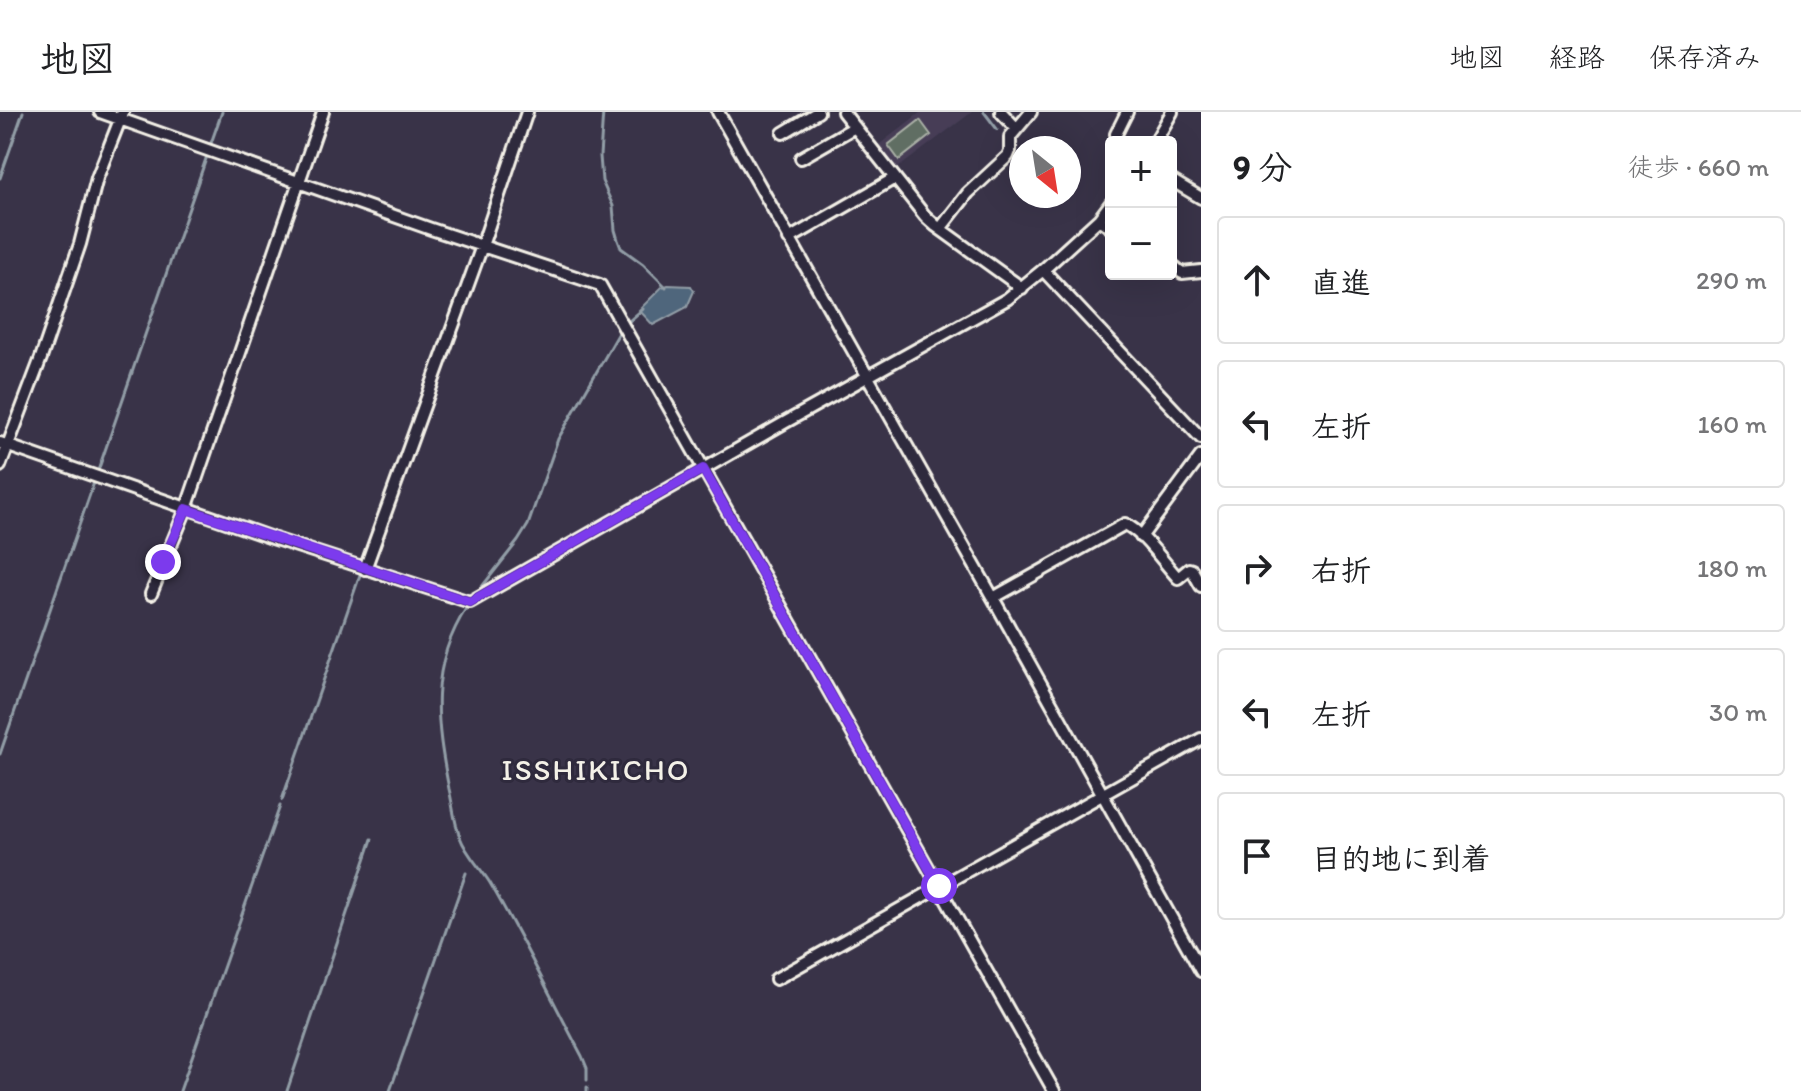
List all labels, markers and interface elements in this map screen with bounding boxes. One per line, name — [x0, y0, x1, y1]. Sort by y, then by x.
text: 地図 — [40, 36, 116, 82]
text: 地図 — [1449, 40, 1505, 74]
text: 経路 — [1549, 40, 1605, 74]
text: 保存済み — [1649, 40, 1761, 74]
north arrow — [1009, 136, 1081, 208]
map controls — [1105, 136, 1177, 280]
button: + — [1105, 136, 1177, 208]
text: 9 分 — [1233, 147, 1292, 188]
text: 徒歩 · 660 m — [1628, 151, 1769, 183]
button: − — [1105, 208, 1177, 280]
icon: ahead — [1235, 258, 1279, 302]
text: 直進 — [1311, 264, 1371, 301]
text: 290 m — [1696, 264, 1767, 296]
icon: left — [1235, 402, 1279, 446]
text: 左折 — [1311, 408, 1371, 445]
text: 160 m — [1697, 408, 1767, 440]
route end — [145, 544, 181, 580]
icon: right — [1235, 546, 1279, 590]
text: 右折 — [1311, 552, 1371, 589]
text: 180 m — [1697, 552, 1767, 584]
icon: left — [1235, 690, 1279, 734]
text: 左折 — [1311, 696, 1371, 733]
text: 30 m — [1709, 696, 1767, 728]
district label: ISSHIKICHO — [501, 751, 691, 788]
icon: arrive — [1235, 834, 1279, 878]
text: 目的地に到着 — [1311, 840, 1491, 877]
route start — [921, 868, 957, 904]

